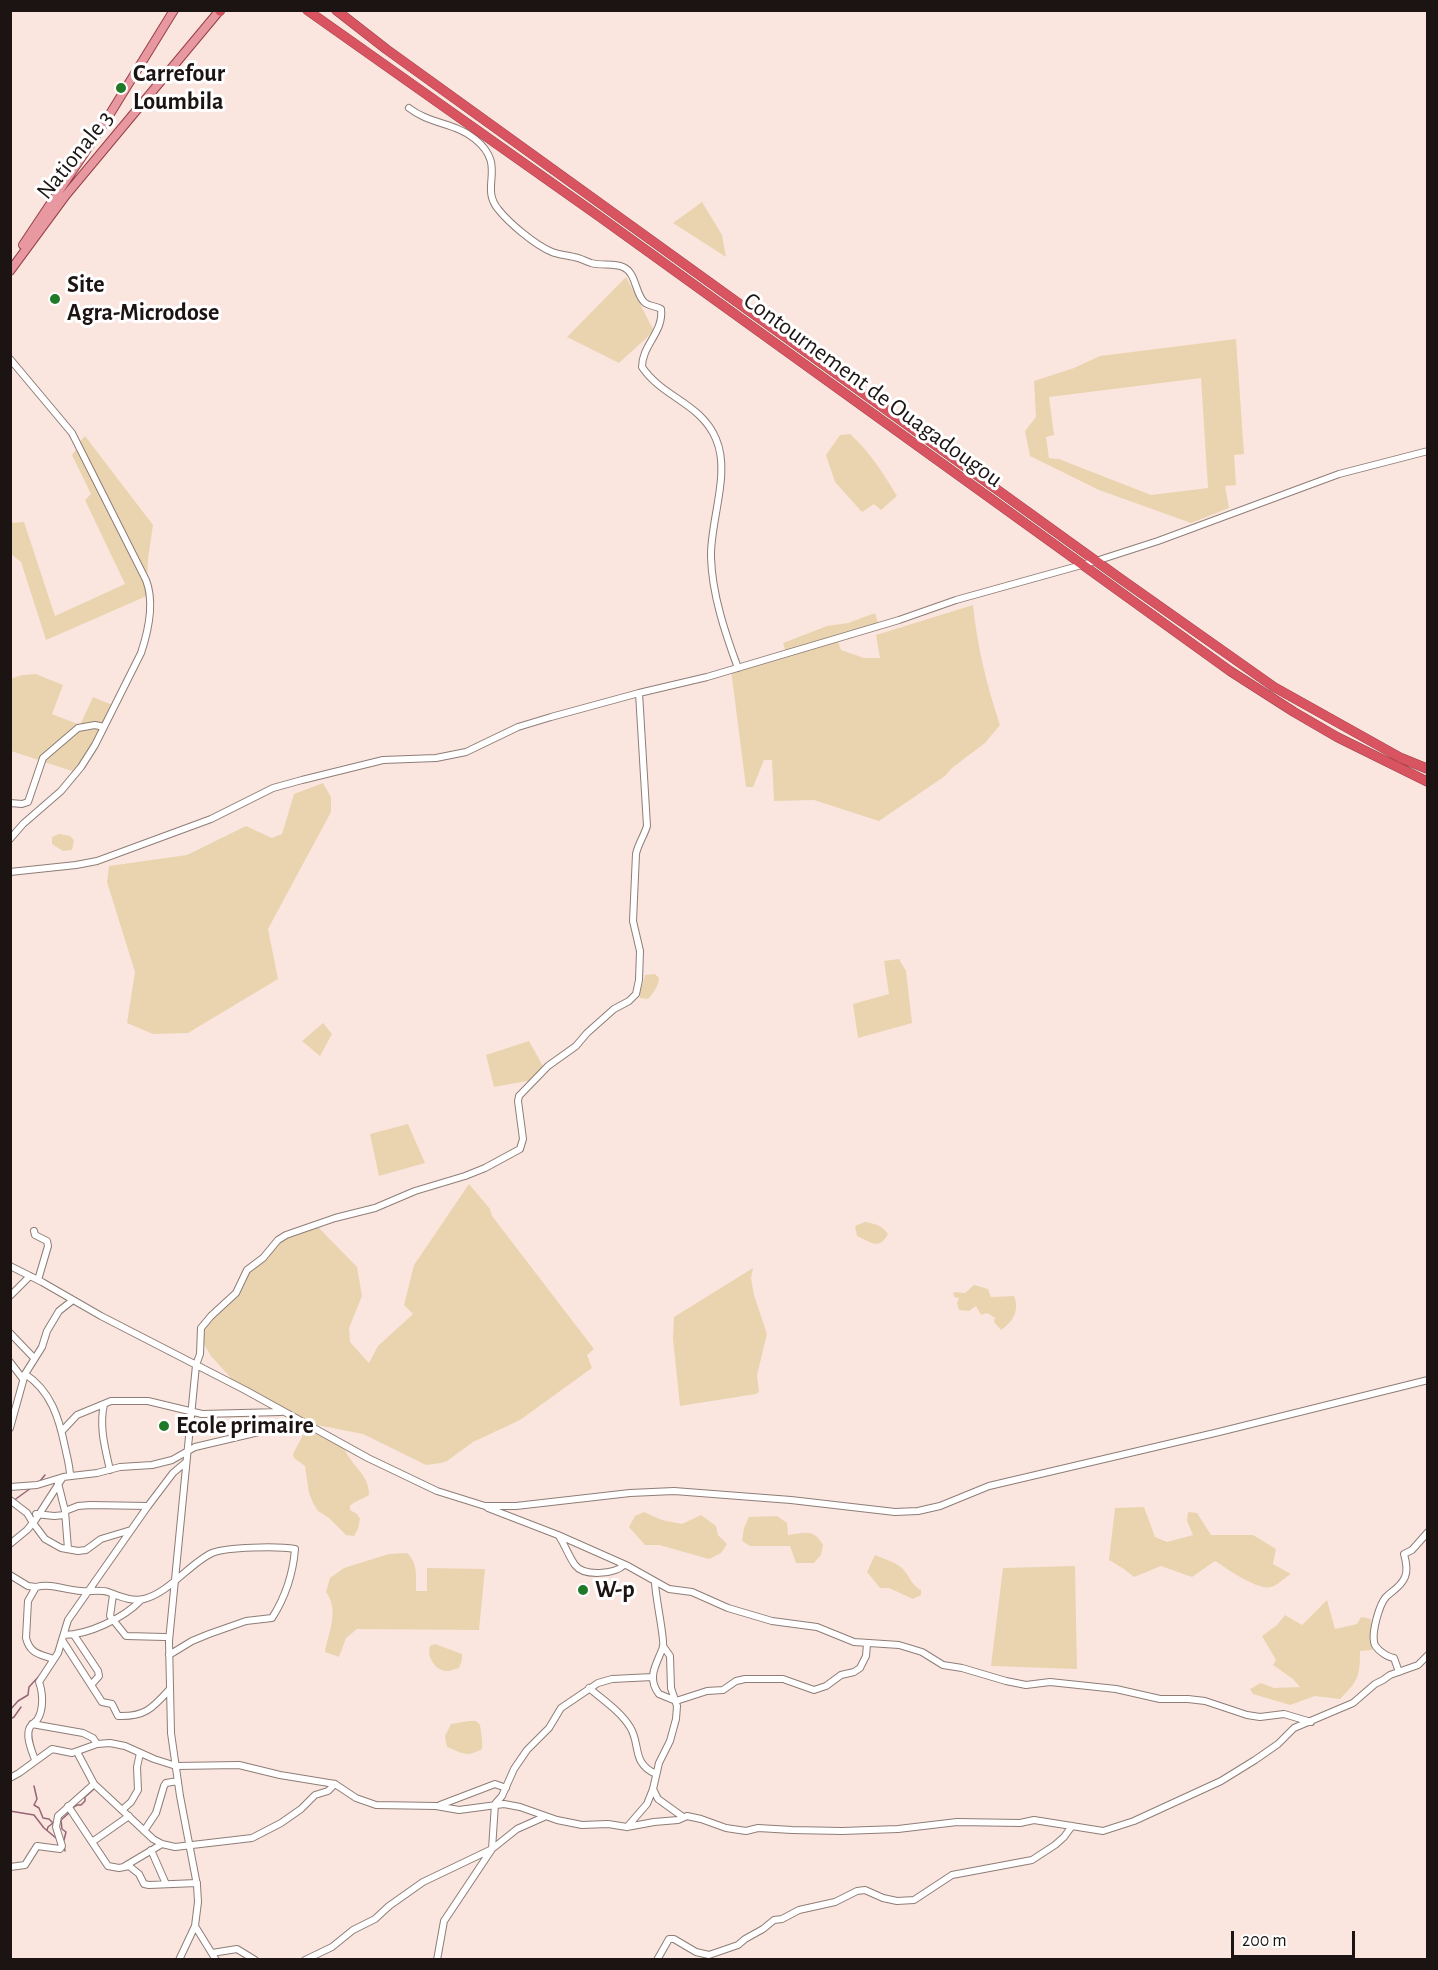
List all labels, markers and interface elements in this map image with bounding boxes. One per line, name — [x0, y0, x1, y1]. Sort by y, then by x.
place label: Carrefour Loumbila — [133, 60, 225, 116]
marker: Carrefour Loumbila — [114, 81, 128, 95]
street label: Nationale 3 — [30, 105, 120, 205]
place label: Site Agra-Microdose — [67, 271, 219, 327]
street label: Contournement de Ouagadougou — [738, 286, 1008, 494]
marker: Site Agra-Microdose — [48, 292, 62, 306]
place label: Ecole primaire — [176, 1412, 314, 1440]
marker: Ecole primaire — [157, 1419, 171, 1433]
place label: W-p — [595, 1576, 635, 1604]
marker: W-p — [576, 1583, 590, 1597]
scale bar — [1234, 1919, 1358, 1957]
text: 200 m — [1242, 1932, 1287, 1950]

